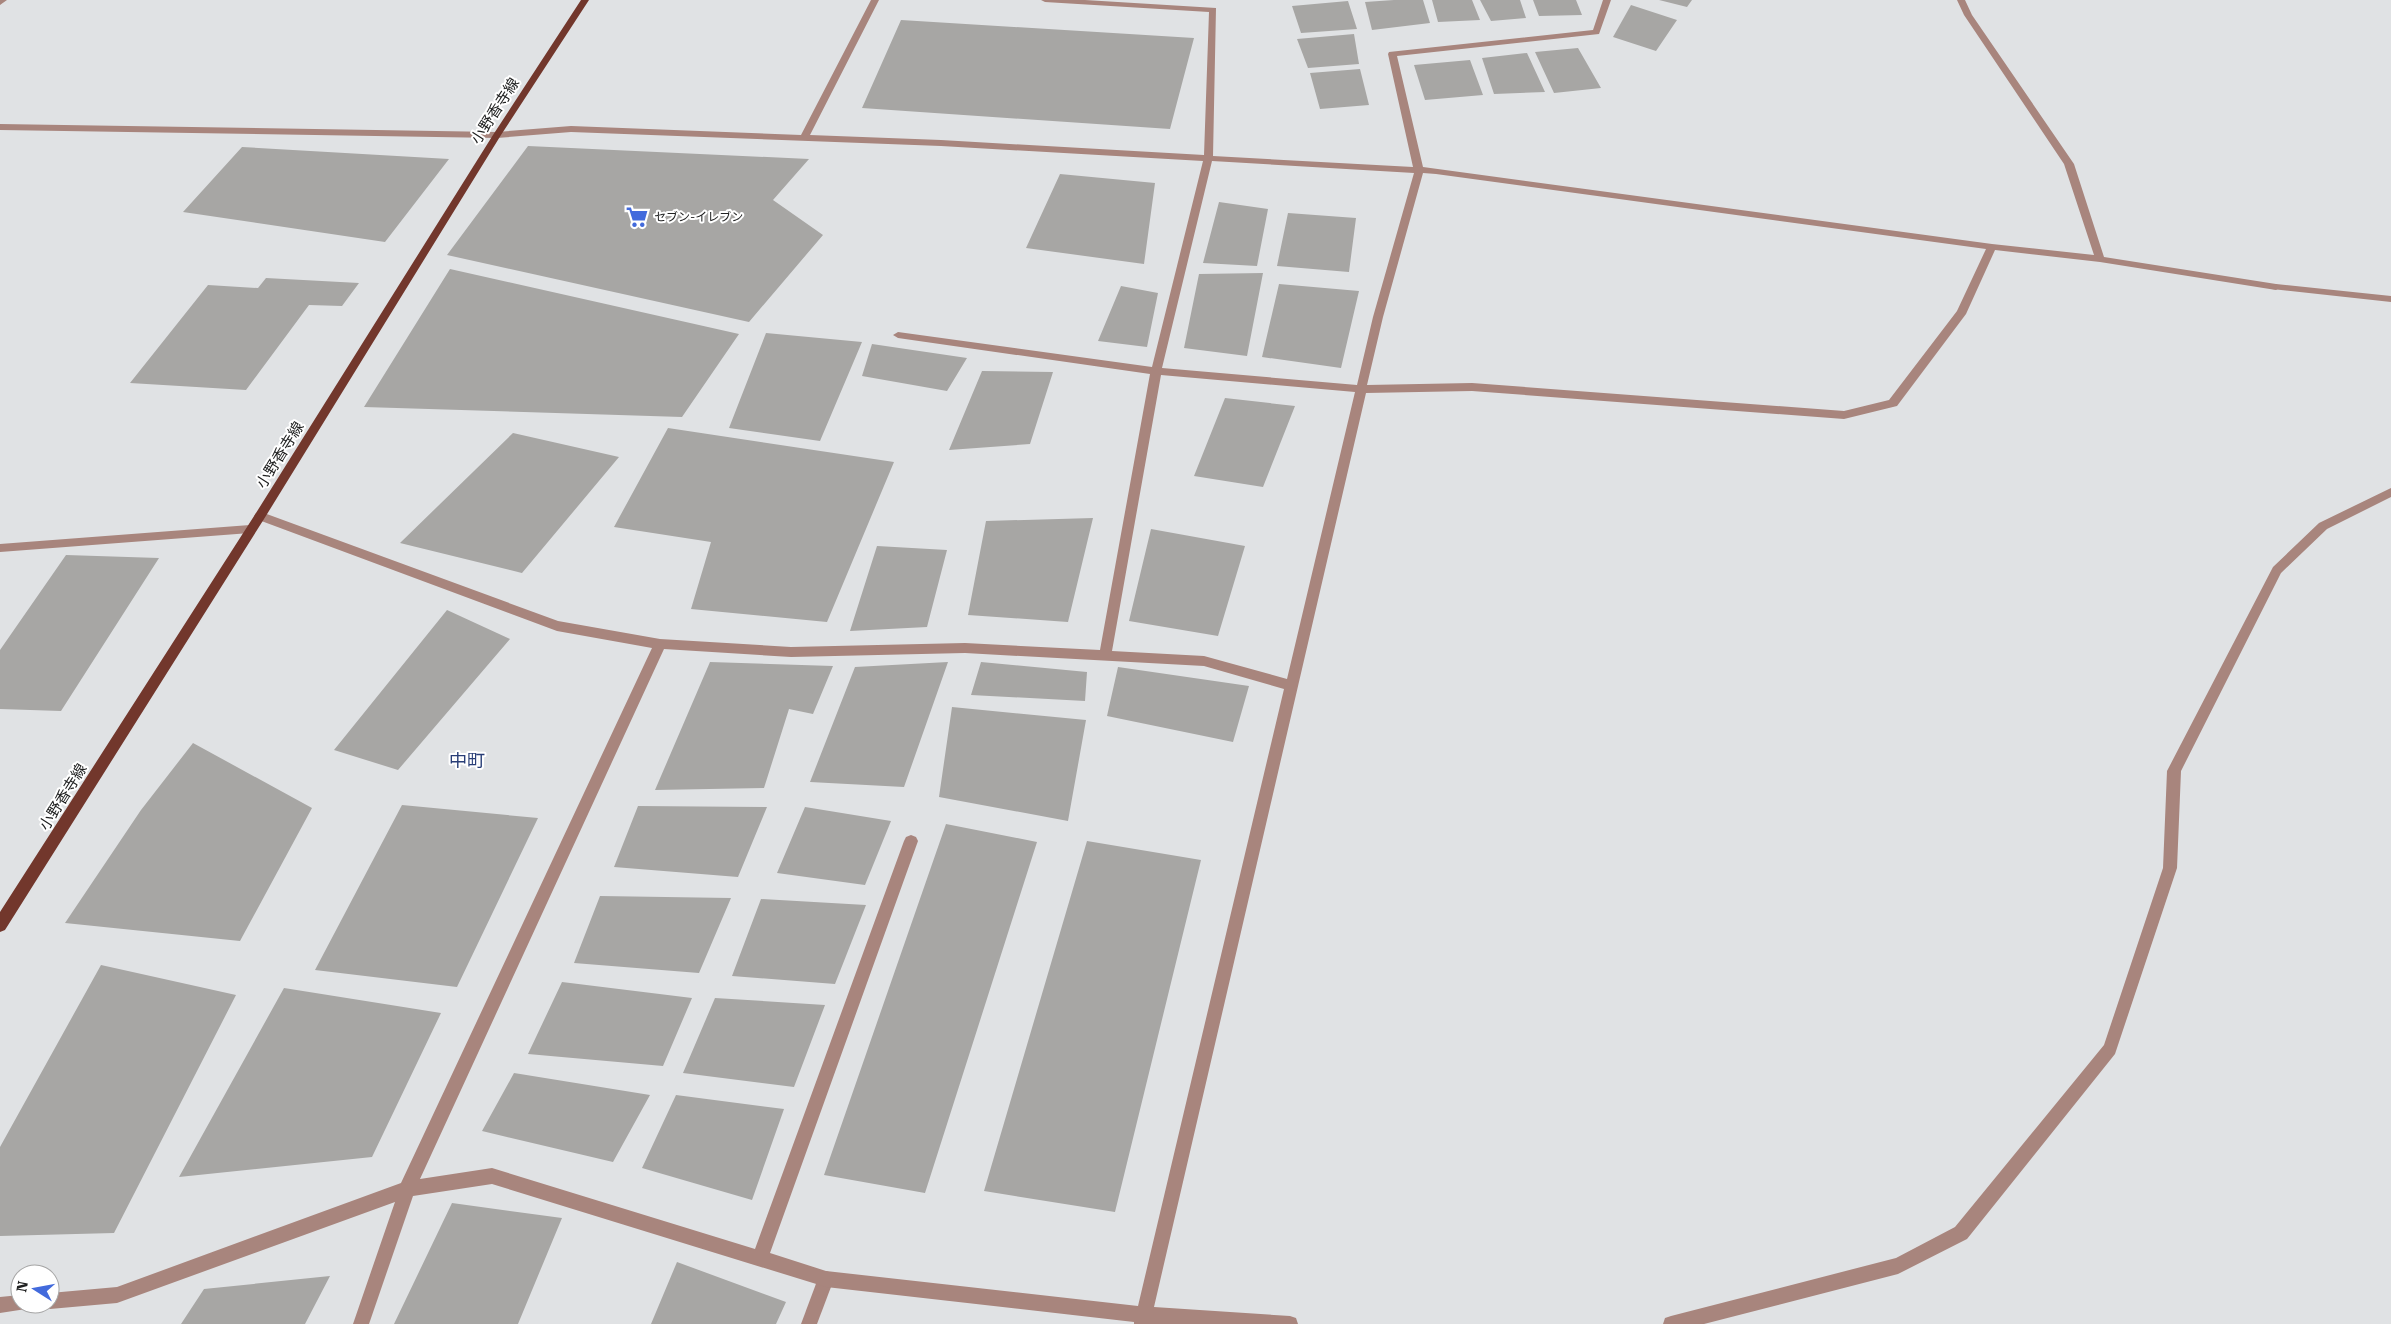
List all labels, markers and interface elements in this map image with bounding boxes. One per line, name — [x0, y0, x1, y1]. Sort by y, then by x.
street label: 小野香寺線 — [467, 75, 523, 147]
supermarket icon: セブン-イレブン — [624, 204, 650, 230]
place label: セブン-イレブン — [654, 210, 743, 224]
street label: 小野香寺線 — [252, 418, 308, 492]
district label: 中町 — [449, 750, 485, 771]
street label: 小野香寺線 — [35, 760, 91, 834]
north arrow — [10, 1264, 60, 1314]
text: N — [13, 1279, 31, 1293]

